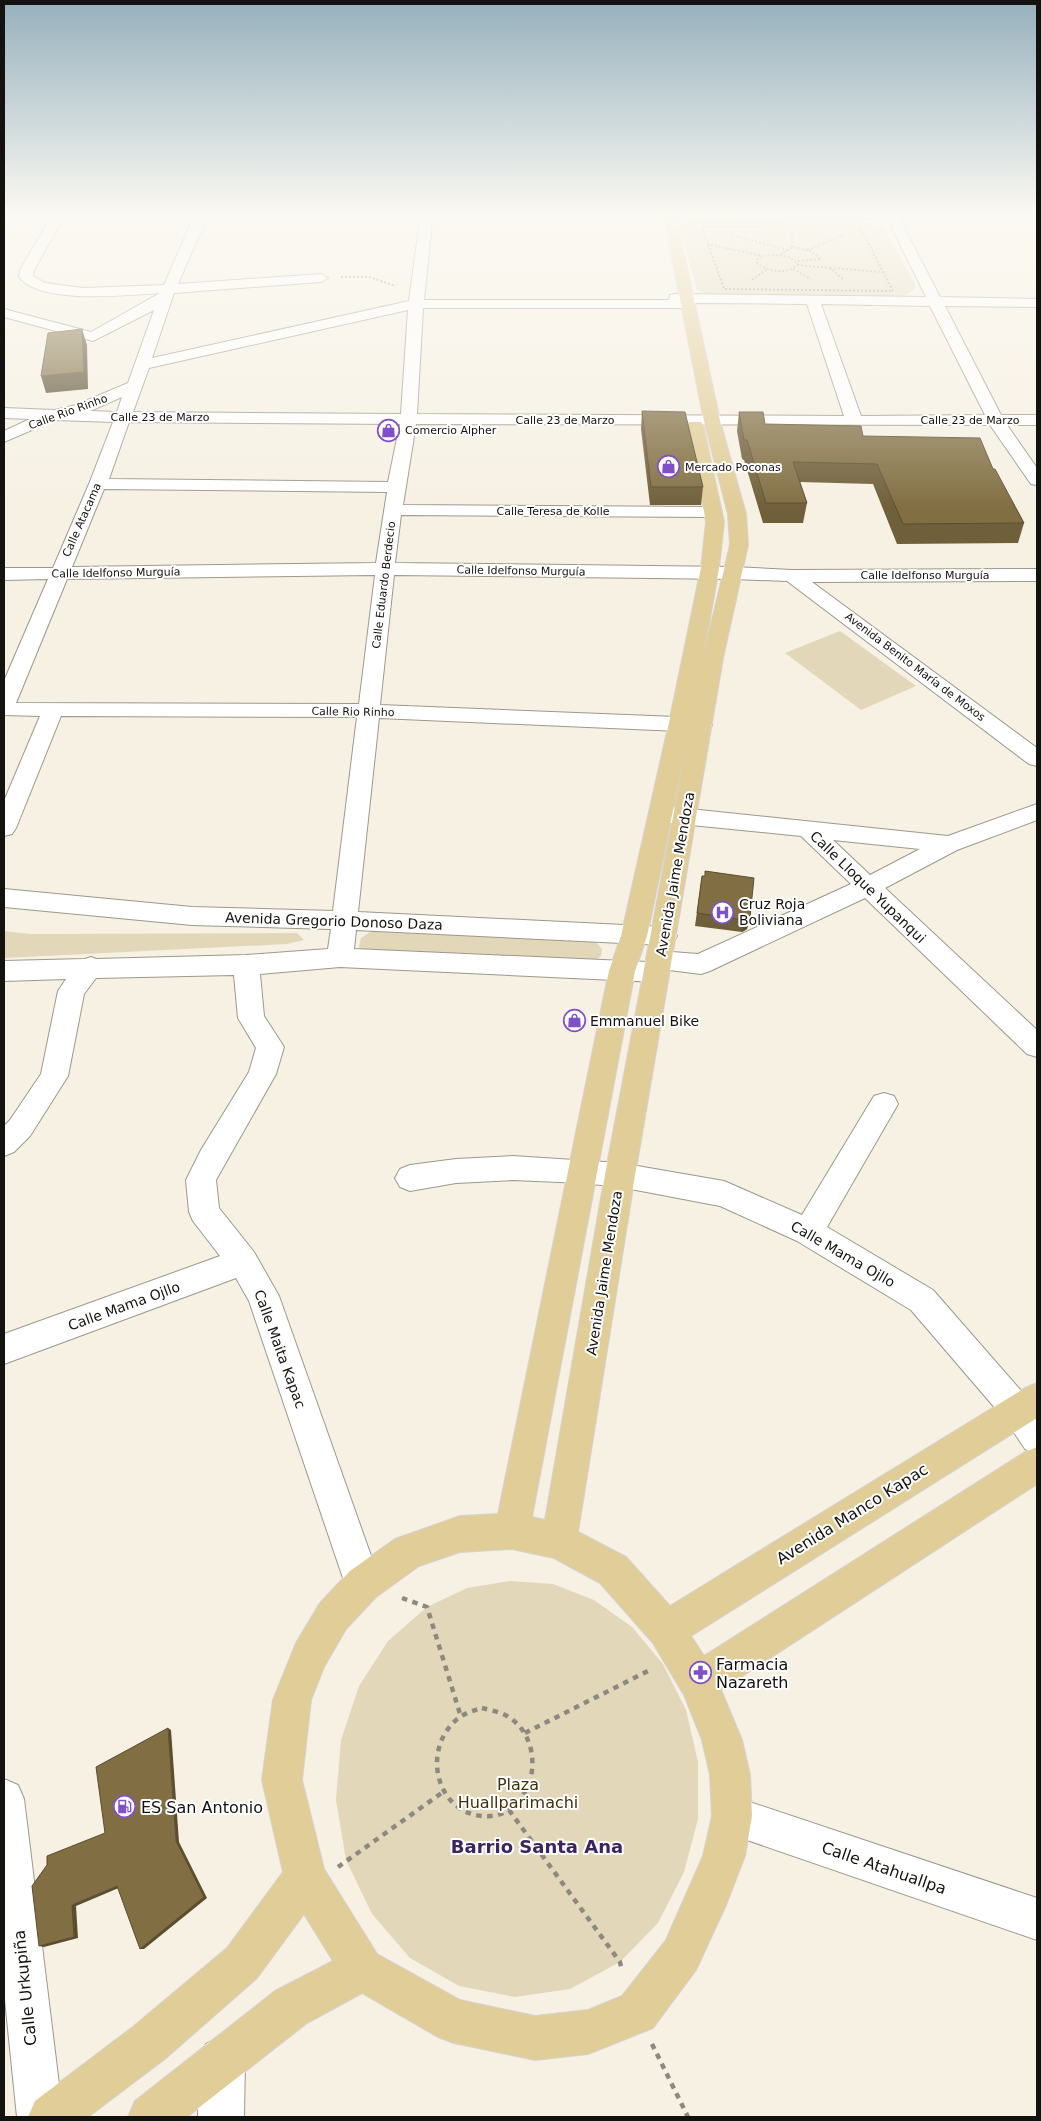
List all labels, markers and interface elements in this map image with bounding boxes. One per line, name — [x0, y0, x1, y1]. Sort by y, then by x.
street label: Calle Rio Rinho — [27, 392, 110, 432]
street label: Calle 23 de Marzo — [111, 411, 210, 424]
street label: Calle 23 de Marzo — [516, 414, 615, 427]
street label: Calle 23 de Marzo — [921, 414, 1020, 427]
shop icon: Comercio Alpher — [377, 418, 401, 442]
place label: Comercio Alpher — [405, 424, 497, 437]
shop icon: Mercado Poconas — [657, 455, 681, 479]
place label: Mercado Poconas — [685, 461, 781, 474]
street label: Calle Atacama — [60, 481, 104, 559]
street label: Calle Teresa de Kolle — [497, 505, 610, 518]
street label: Calle Eduardo Berdecio — [370, 520, 398, 649]
street label: Calle Idelfonso Murguía — [456, 563, 586, 579]
street label: Calle Idelfonso Murguía — [51, 565, 181, 581]
street label: Calle Idelfonso Murguía — [861, 569, 989, 582]
street label: Avenida Benito María de Moxos — [842, 610, 988, 724]
street label: Calle Rio Rinho — [311, 705, 395, 719]
street label: Avenida Jaime Mendoza — [653, 791, 697, 957]
street label: Calle Lloque Yupanqui — [807, 828, 929, 946]
place label: Cruz Roja Boliviana — [739, 896, 805, 928]
hospital icon: Cruz Roja Boliviana — [711, 900, 735, 924]
street label: Avenida Gregorio Donoso Daza — [225, 909, 443, 933]
shop icon: Emmanuel Bike — [562, 1009, 586, 1033]
place label: Emmanuel Bike — [590, 1013, 699, 1029]
street label: Avenida Jaime Mendoza — [583, 1189, 625, 1357]
street label: Calle Mama Ojllo — [788, 1218, 898, 1290]
street label: Calle Mama Ojllo — [66, 1278, 182, 1334]
street label: Calle Maita Kapac — [251, 1288, 309, 1410]
street label: Avenida Manco Kapac — [773, 1460, 931, 1568]
place label: Farmacia Nazareth — [716, 1655, 788, 1692]
pharmacy icon: Farmacia Nazareth — [688, 1661, 712, 1685]
park label: Plaza Huallparimachi — [458, 1775, 578, 1812]
fuel station icon: ES San Antonio — [113, 1795, 137, 1819]
place label: ES San Antonio — [141, 1798, 263, 1817]
district label: Barrio Santa Ana — [451, 1836, 623, 1857]
street label: Calle Atahuallpa — [819, 1838, 949, 1898]
street label: Calle Urkupiña — [9, 1929, 41, 2047]

